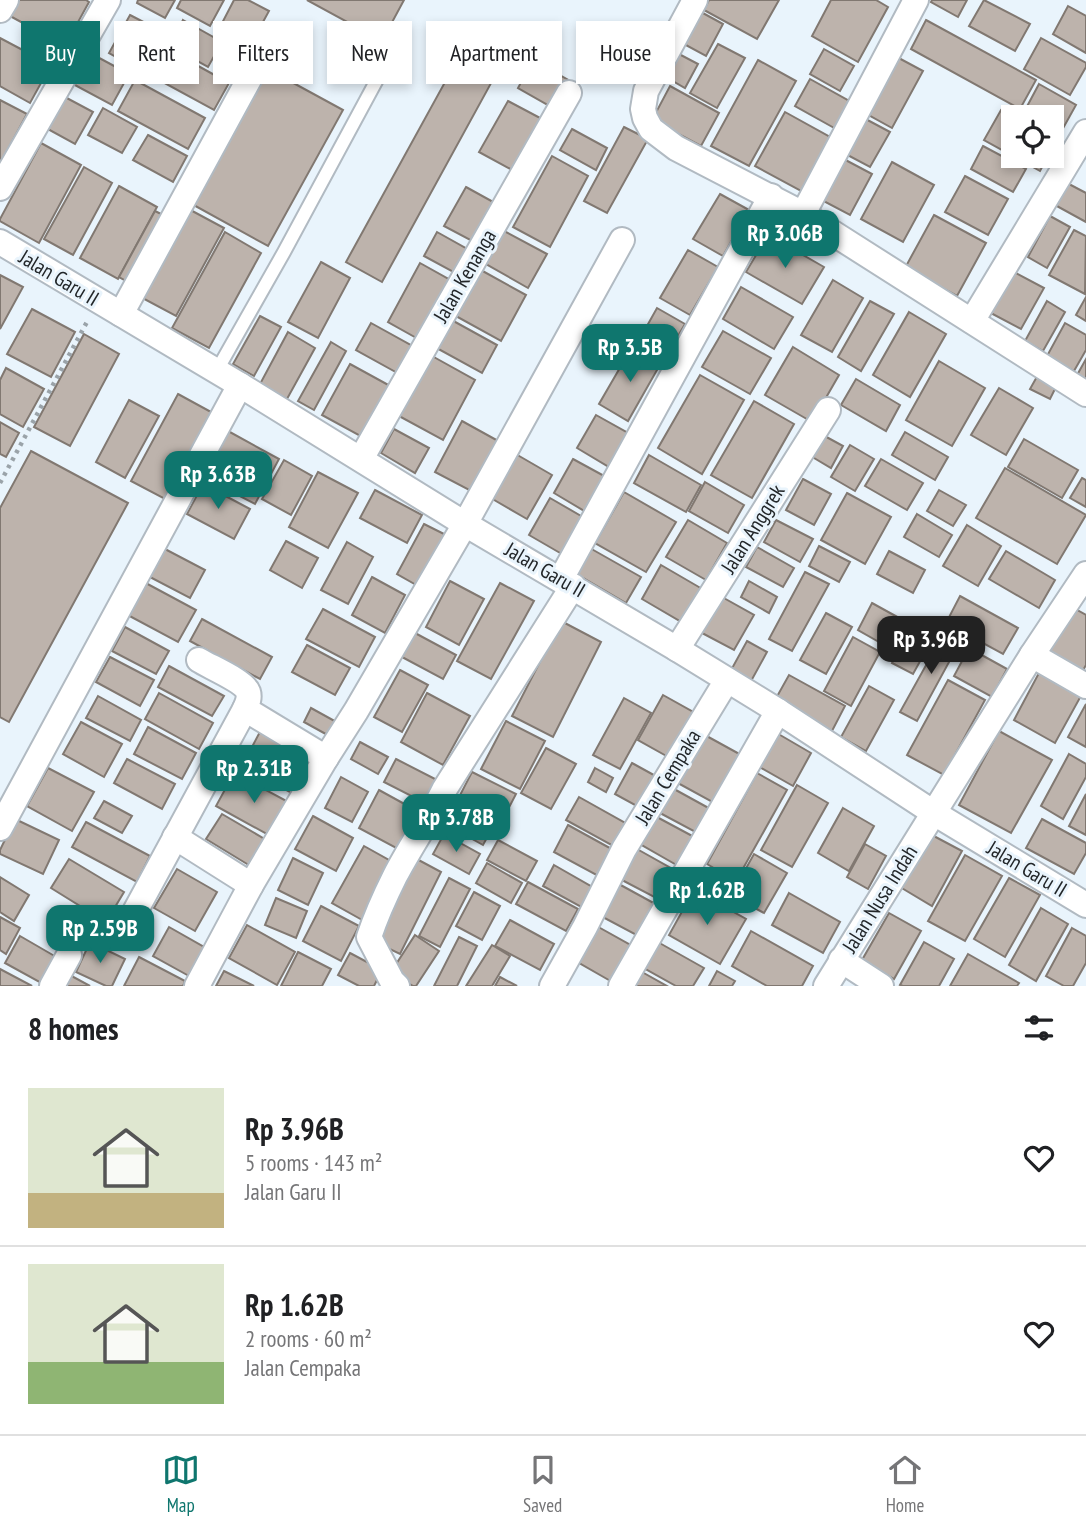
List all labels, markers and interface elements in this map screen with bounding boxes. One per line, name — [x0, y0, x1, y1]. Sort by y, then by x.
chip: Buy — [21, 21, 100, 84]
chip: Rent — [114, 21, 199, 84]
chip: Filters — [213, 21, 313, 84]
chip: New — [327, 21, 412, 84]
chip: Apartment — [426, 21, 562, 84]
chip: House — [576, 21, 675, 84]
map controls — [1001, 105, 1064, 168]
button: locate — [1001, 105, 1064, 168]
pin: Rp 3.06B — [713, 210, 857, 270]
text: Rp 3.06B — [747, 218, 823, 247]
street label: Jalan Kenanga — [427, 224, 502, 328]
street label: Jalan Garu II — [14, 243, 104, 312]
pin: Rp 3.5B — [565, 324, 695, 384]
text: Rp 3.5B — [598, 332, 662, 361]
pin: Rp 3.63B — [146, 452, 290, 511]
text: Rp 3.63B — [180, 459, 256, 488]
street label: Jalan Anggrek — [714, 479, 790, 579]
street label: Jalan Garu II — [499, 535, 590, 603]
pin: Rp 3.96B — [859, 616, 1003, 676]
text: Rp 3.96B — [893, 624, 969, 653]
street label: Jalan Cempaka — [628, 724, 706, 830]
pin: Rp 2.31B — [182, 746, 326, 805]
text: Rp 2.31B — [216, 753, 292, 782]
pin: Rp 3.78B — [384, 794, 528, 854]
text: Rp 3.78B — [418, 802, 494, 831]
street label: Jalan Garu II — [982, 834, 1072, 903]
street label: Jalan Nusa Indah — [835, 840, 923, 958]
pin: Rp 1.62B — [635, 867, 779, 927]
text: Rp 1.62B — [669, 875, 745, 904]
pin: Rp 2.59B — [28, 906, 172, 965]
text: Rp 2.59B — [62, 913, 138, 942]
text: 8 homes — [28, 1009, 119, 1048]
icon: filters — [1020, 1009, 1058, 1047]
text: Rp 3.96B — [245, 1109, 344, 1148]
icon: home — [84, 1116, 168, 1200]
icon: heart — [1020, 1139, 1058, 1177]
text: 5 rooms · 143 m² — [245, 1148, 382, 1177]
text: Jalan Garu II — [245, 1177, 342, 1206]
text: Rp 1.62B — [245, 1285, 344, 1324]
icon: home — [84, 1292, 168, 1376]
icon: heart — [1020, 1315, 1058, 1353]
text: 2 rooms · 60 m² — [245, 1324, 372, 1353]
text: Jalan Cempaka — [245, 1353, 361, 1382]
tab: Map — [162, 1451, 200, 1517]
tab: Saved — [523, 1451, 562, 1517]
tab: Home — [886, 1451, 924, 1517]

